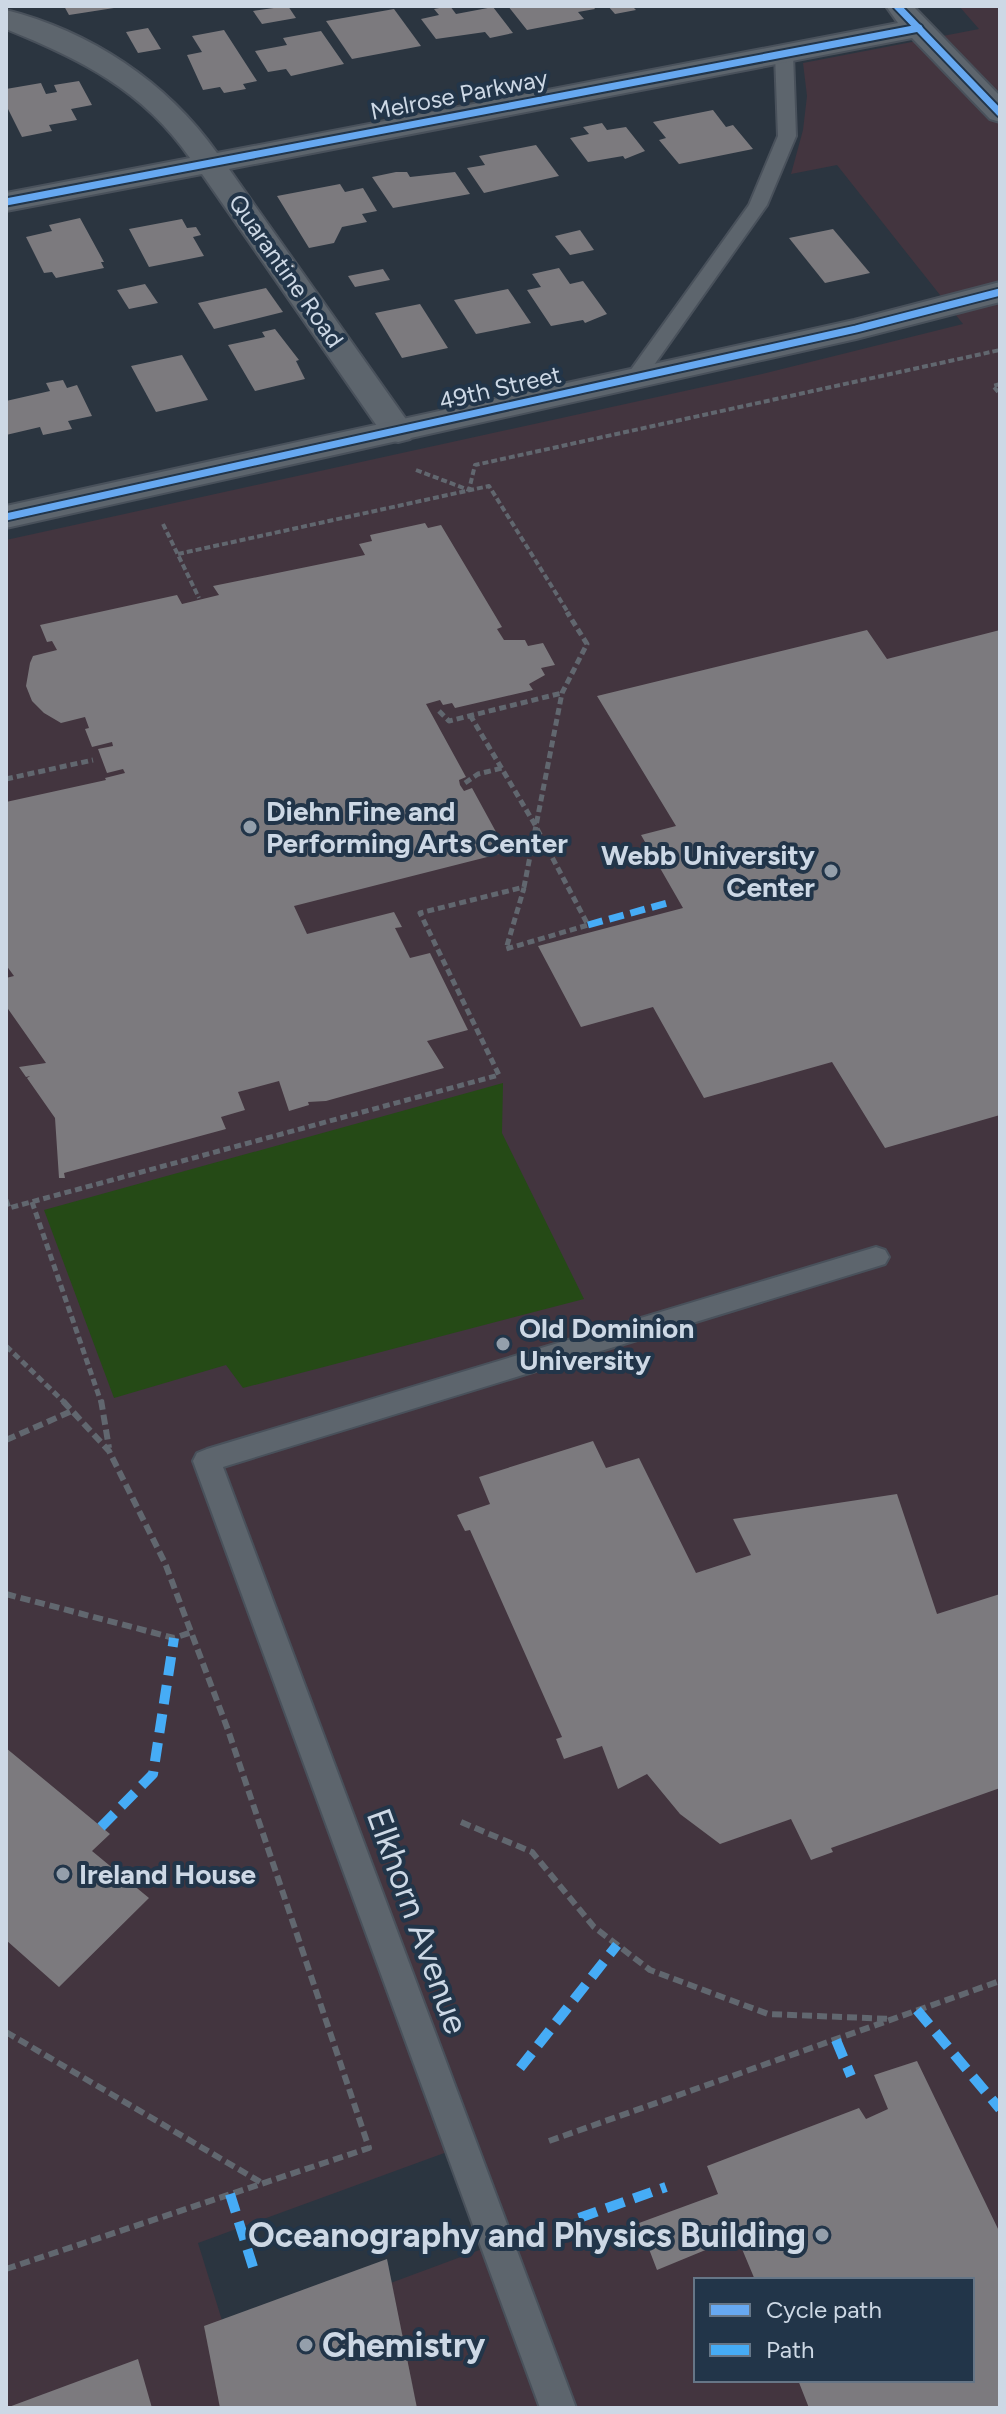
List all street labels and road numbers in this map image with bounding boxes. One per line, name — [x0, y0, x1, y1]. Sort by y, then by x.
street label: Melrose Parkway — [368, 63, 550, 126]
street label: Quarantine Road — [223, 188, 350, 353]
street label: 49th Street — [436, 359, 564, 416]
street label: Elkhorn Avenue — [358, 1803, 477, 2039]

